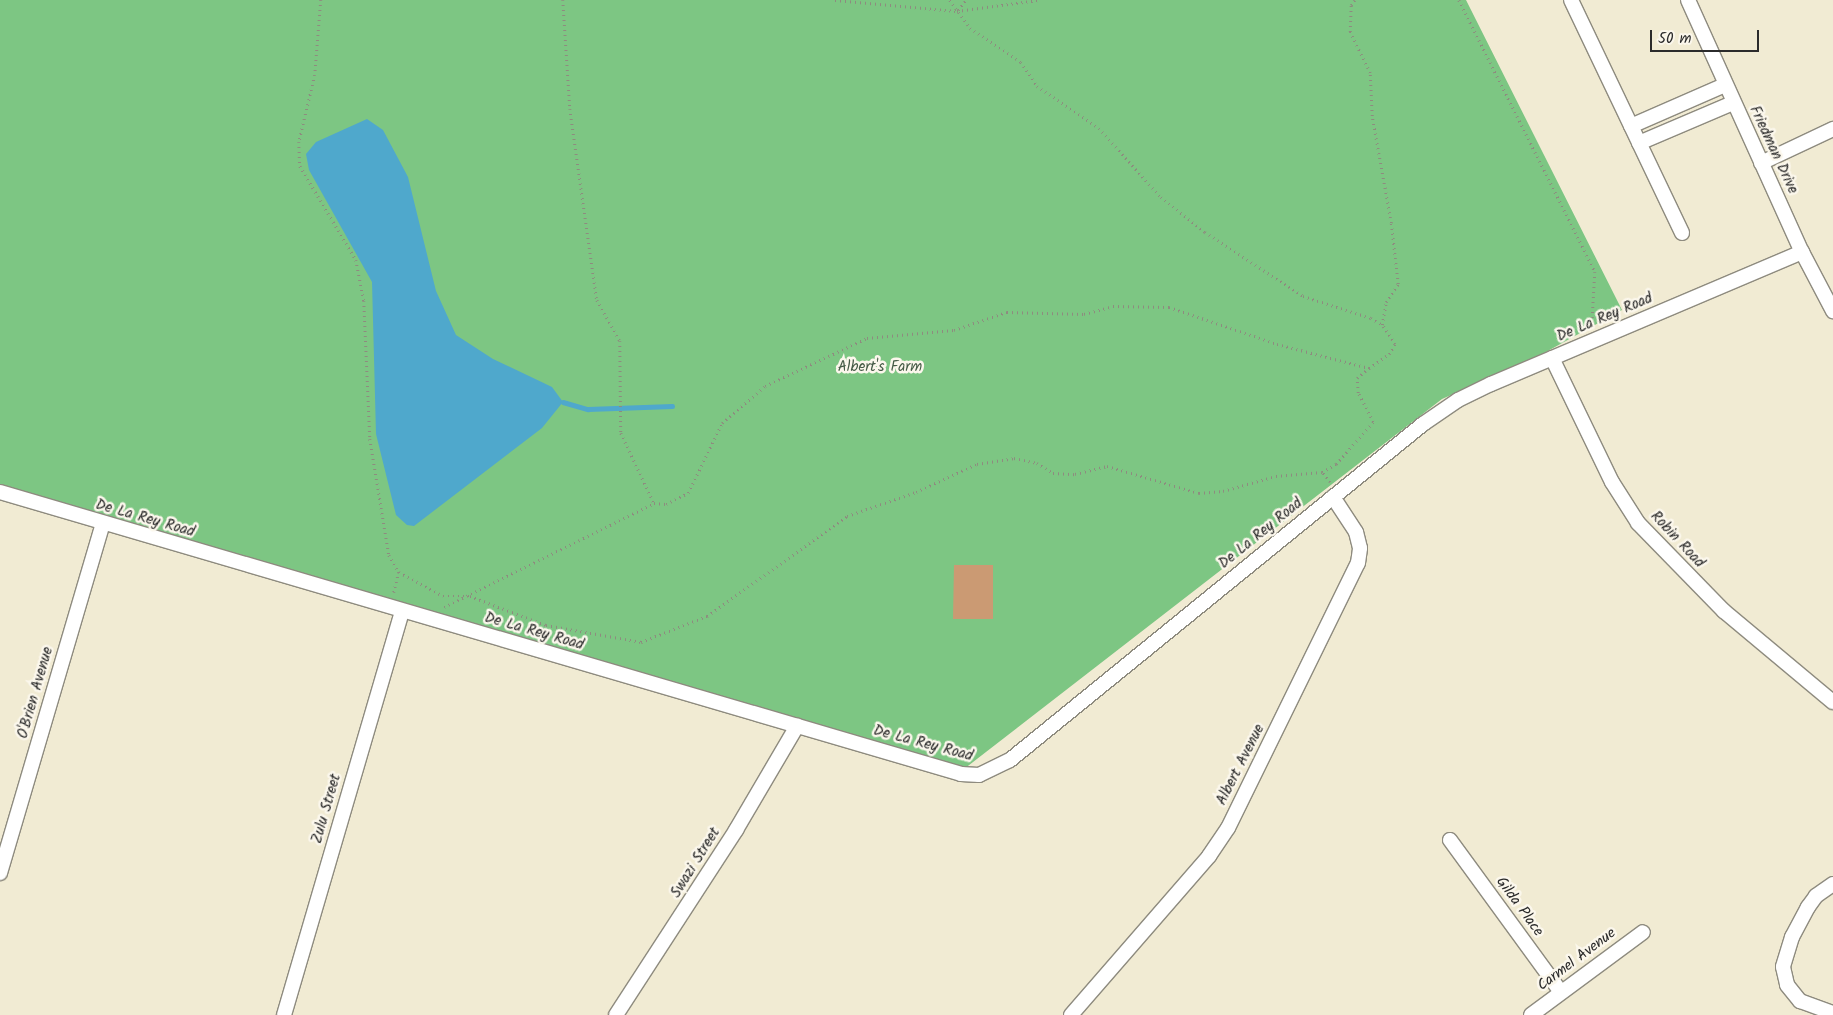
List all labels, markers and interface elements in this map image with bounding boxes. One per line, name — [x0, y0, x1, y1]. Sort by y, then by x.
scale bar — [1653, 20, 1762, 52]
text: 50 m — [1658, 27, 1692, 51]
street label: Friedman Drive — [1745, 103, 1801, 197]
street label: De La Rey Road — [1554, 290, 1656, 346]
park label: Albert's Farm — [838, 359, 922, 377]
street label: De La Rey Road — [1216, 495, 1306, 573]
street label: De La Rey Road — [93, 496, 197, 542]
street label: Robin Road — [1646, 508, 1708, 572]
street label: De La Rey Road — [482, 609, 586, 655]
street label: O'Brien Avenue — [14, 645, 58, 741]
street label: De La Rey Road — [871, 722, 975, 766]
street label: Albert Avenue — [1213, 722, 1269, 808]
street label: Zulu Street — [309, 772, 345, 846]
street label: Swazi Street — [667, 825, 725, 901]
street label: Gilda Place — [1491, 874, 1547, 940]
street label: Carmel Avenue — [1534, 925, 1620, 995]

